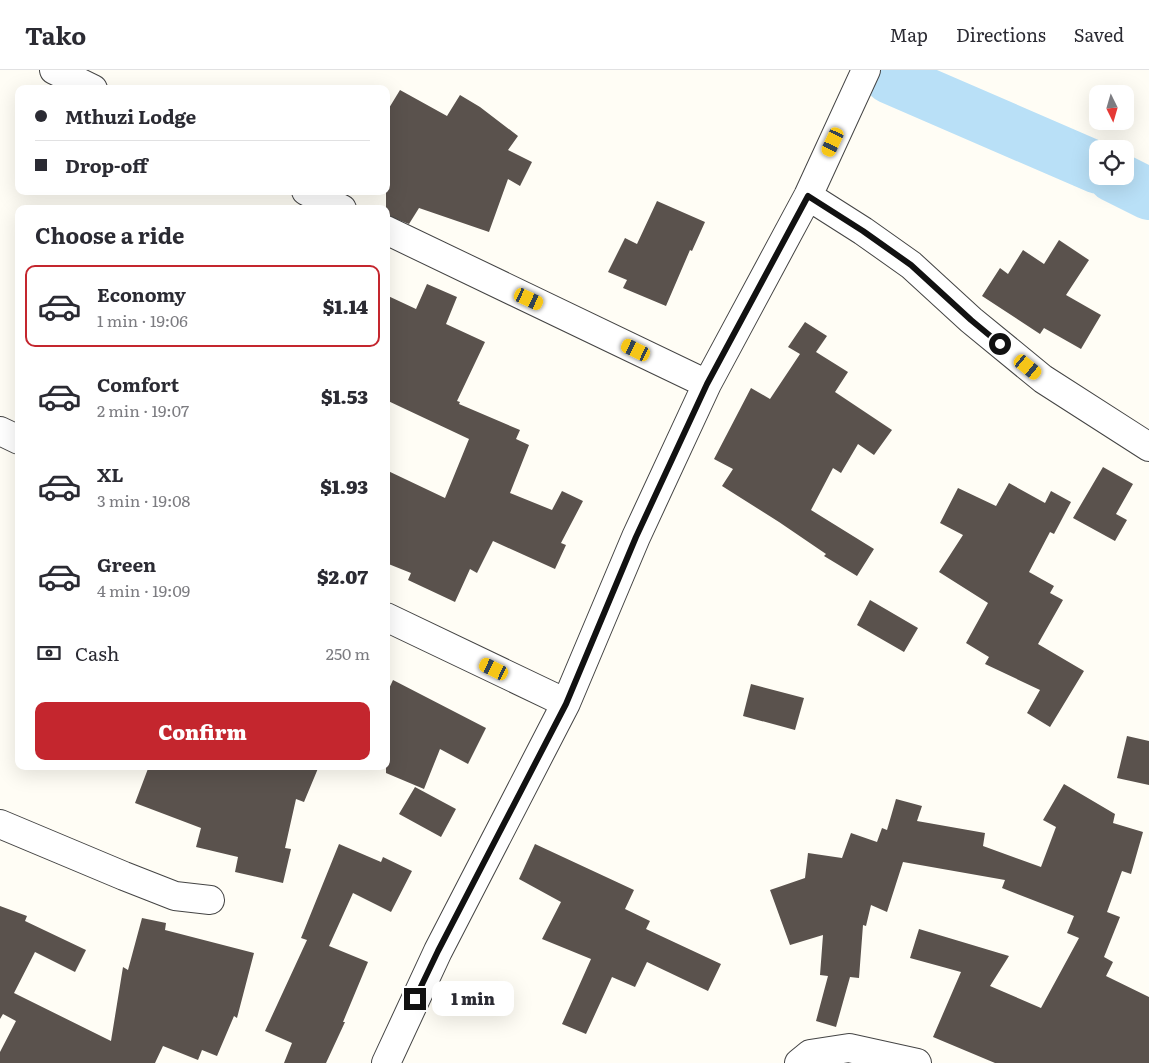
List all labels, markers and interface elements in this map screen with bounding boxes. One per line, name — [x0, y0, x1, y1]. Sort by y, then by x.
text: Tako — [25, 17, 86, 52]
text: Map — [890, 21, 928, 48]
text: Directions — [956, 21, 1046, 48]
text: Saved — [1074, 21, 1124, 48]
north arrow — [1089, 85, 1134, 130]
map controls — [1089, 85, 1134, 185]
text: Mthuzi Lodge — [65, 102, 196, 130]
car — [819, 125, 846, 159]
button: locate — [1089, 140, 1134, 185]
text: Drop-off — [65, 151, 148, 179]
text: Choose a ride — [35, 218, 184, 251]
text: Economy — [97, 280, 186, 308]
icon: car — [37, 284, 82, 329]
car — [512, 286, 545, 312]
text: $1.14 — [323, 292, 368, 320]
text: 1 min · 19:06 — [97, 308, 188, 332]
route start — [989, 333, 1011, 355]
car — [619, 337, 652, 363]
car — [1011, 352, 1044, 382]
text: Comfort — [97, 370, 179, 398]
icon: car — [37, 374, 82, 419]
text: $1.53 — [321, 382, 368, 410]
text: 2 min · 19:07 — [97, 398, 189, 422]
text: XL — [97, 460, 124, 488]
icon: car — [37, 464, 82, 509]
text: $1.93 — [320, 472, 368, 500]
text: 3 min · 19:08 — [97, 488, 190, 512]
text: Green — [97, 550, 156, 578]
icon: car — [37, 554, 82, 599]
text: $2.07 — [317, 562, 368, 590]
text: 4 min · 19:09 — [97, 578, 190, 602]
icon: cash — [35, 639, 63, 667]
text: Cash — [75, 639, 119, 667]
text: 250 m — [326, 641, 370, 665]
car — [477, 656, 510, 682]
button: Confirm — [35, 702, 370, 760]
callout: 1 min — [432, 982, 515, 1016]
text: 1 min — [451, 986, 495, 1010]
route end — [404, 988, 426, 1010]

